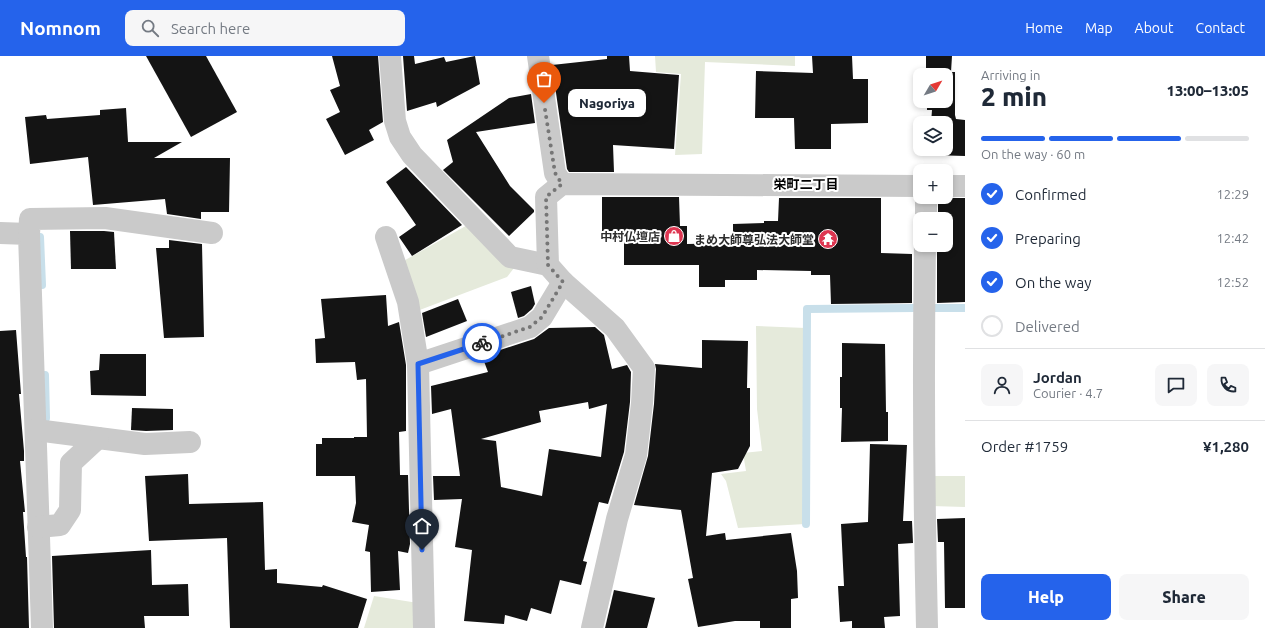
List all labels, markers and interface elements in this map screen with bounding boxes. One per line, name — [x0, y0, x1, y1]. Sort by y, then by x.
search box — [125, 10, 405, 46]
text: Nomnom — [20, 17, 101, 39]
icon: search — [139, 17, 161, 39]
text: Search here — [171, 20, 250, 37]
text: Home — [1025, 20, 1063, 36]
text: Map — [1085, 20, 1113, 36]
text: About — [1135, 20, 1174, 36]
text: Contact — [1196, 20, 1245, 36]
pin — [527, 62, 561, 103]
icon: bag — [533, 68, 555, 90]
north arrow — [913, 68, 953, 108]
map controls — [913, 68, 953, 252]
text: Arriving in — [981, 68, 1040, 82]
text: 2 min — [981, 82, 1047, 111]
text: 13:00–13:05 — [1166, 82, 1249, 99]
callout: Nagoriya — [568, 89, 646, 117]
text: Nagoriya — [579, 96, 635, 110]
button: layers — [913, 116, 953, 156]
text: On the way · 60 m — [981, 147, 1085, 161]
button: + — [913, 164, 953, 204]
district label: 栄町二丁目 — [773, 177, 839, 191]
icon: check — [981, 183, 1003, 205]
text: Confirmed — [1015, 186, 1087, 203]
text: 12:29 — [1216, 187, 1249, 201]
button: − — [913, 212, 953, 252]
shop icon: 中村仏壇店 — [663, 225, 685, 247]
icon: check — [981, 227, 1003, 249]
temple icon: まめ大師尊弘法大師堂 — [817, 228, 839, 250]
place label: 中村仏壇店 — [600, 230, 660, 243]
text: Preparing — [1015, 230, 1081, 247]
text: 12:42 — [1216, 231, 1249, 245]
place label: まめ大師尊弘法大師堂 — [694, 233, 814, 246]
icon: check — [981, 271, 1003, 293]
text: On the way — [1015, 274, 1091, 291]
text: 12:52 — [1216, 275, 1249, 289]
text: Delivered — [1015, 318, 1080, 335]
courier — [462, 323, 502, 363]
icon: bike — [471, 332, 493, 354]
button: person — [981, 364, 1023, 406]
button: chat — [1155, 364, 1197, 406]
button: phone — [1207, 364, 1249, 406]
text: Jordan — [1033, 369, 1082, 386]
text: Courier · 4.7 — [1033, 386, 1103, 400]
text: Order #1759 — [981, 438, 1068, 455]
text: ¥1,280 — [1203, 438, 1249, 455]
pin — [405, 509, 439, 550]
icon: home — [411, 515, 433, 537]
button: Help — [981, 574, 1111, 620]
button: Share — [1119, 574, 1249, 620]

